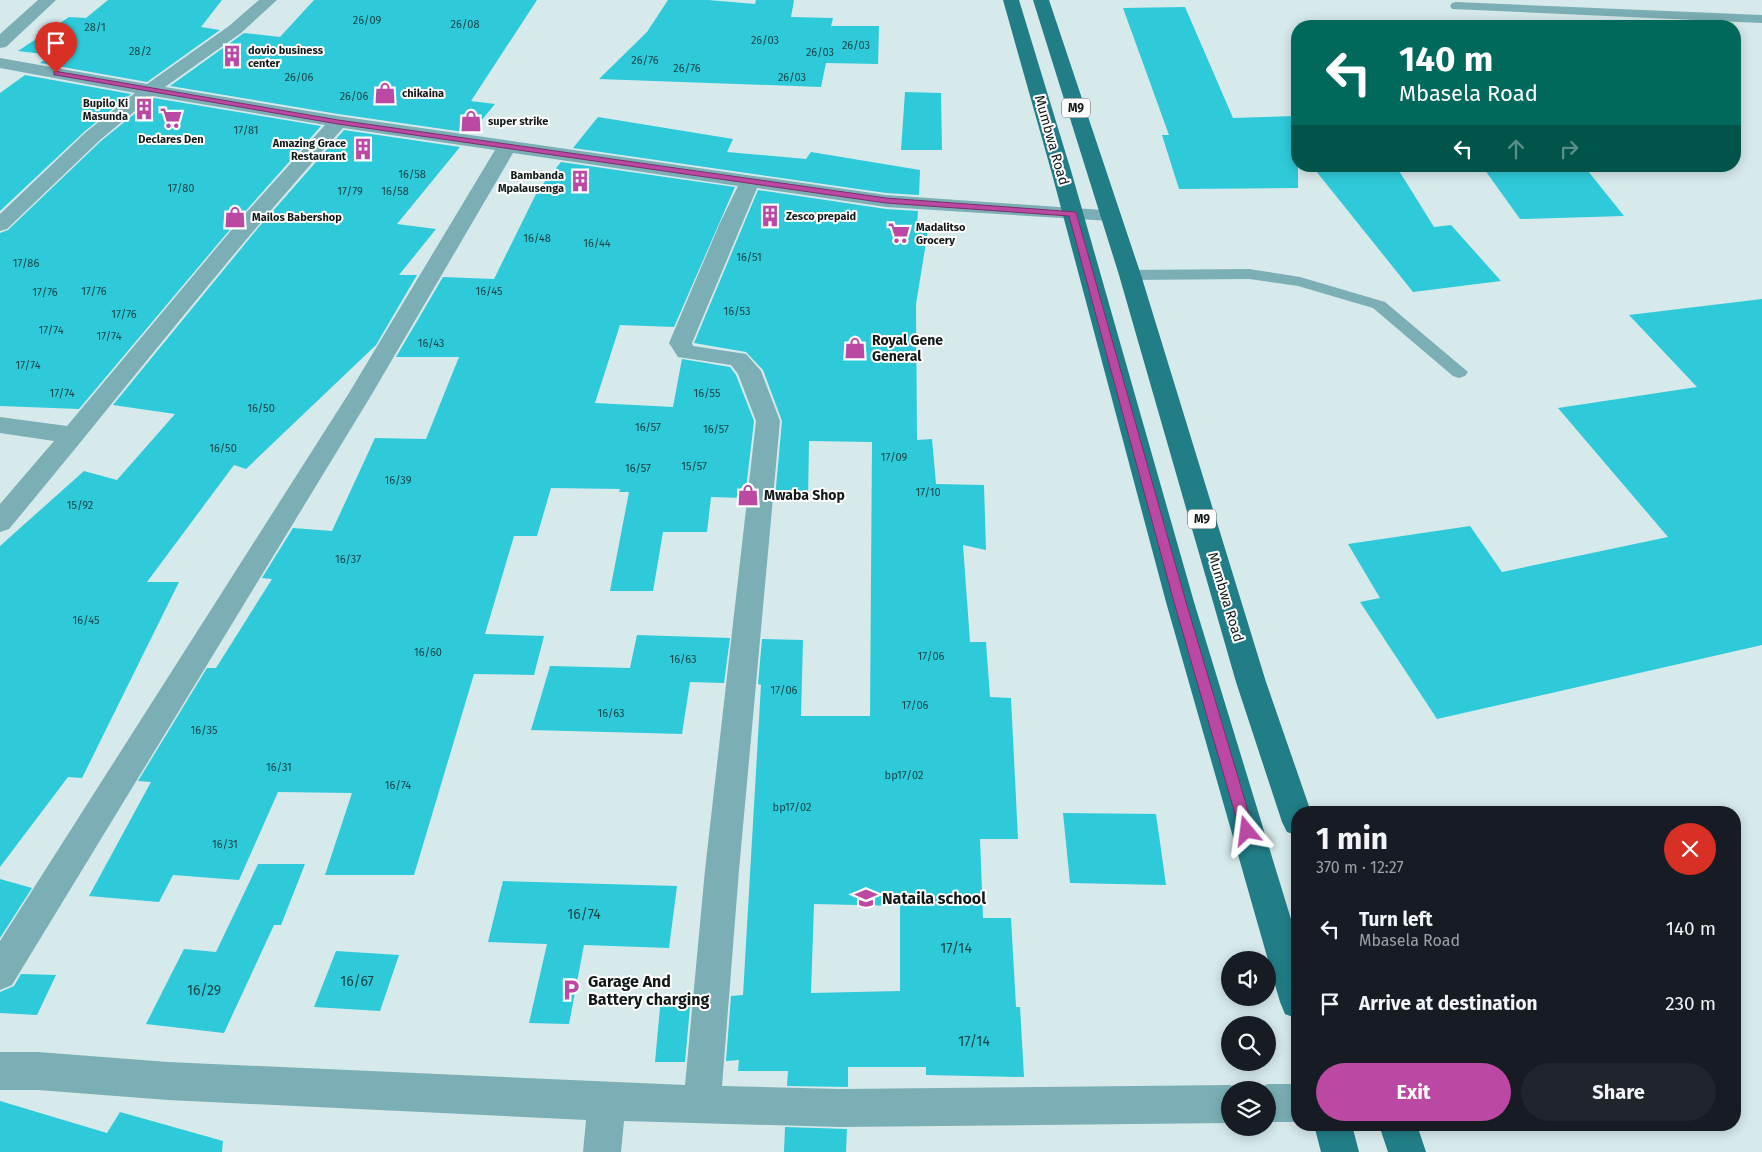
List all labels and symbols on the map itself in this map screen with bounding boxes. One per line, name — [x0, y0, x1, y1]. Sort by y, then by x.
house number: 26/09 — [353, 14, 381, 27]
house number: 26/08 — [451, 18, 479, 31]
house number: 28/1 — [84, 21, 106, 34]
pin — [35, 22, 77, 73]
house number: 26/03 — [751, 34, 779, 47]
house number: 26/03 — [842, 39, 870, 52]
building icon: dovio business center — [219, 43, 245, 69]
place label: dovio business center — [248, 44, 324, 70]
house number: 28/2 — [129, 45, 151, 58]
house number: 26/03 — [806, 46, 834, 59]
house number: 26/76 — [631, 54, 659, 67]
house number: 26/76 — [673, 62, 701, 75]
house number: 26/06 — [285, 71, 313, 84]
house number: 26/03 — [778, 71, 806, 84]
shop icon: chikaina — [372, 80, 398, 106]
place label: chikaina — [402, 87, 444, 100]
house number: 26/06 — [340, 90, 368, 103]
street label: Mumbwa Road — [1031, 93, 1072, 187]
building icon: Bupilo Ki Masunda — [131, 96, 157, 122]
place label: Bupilo Ki Masunda — [83, 97, 128, 123]
road number: M9 — [1062, 99, 1090, 118]
supermarket icon: Declares Den — [158, 105, 184, 131]
shop icon: super strike — [458, 108, 484, 134]
place label: super strike — [488, 115, 548, 128]
house number: 17/81 — [233, 124, 259, 137]
place label: Declares Den — [138, 133, 204, 146]
building icon: Amazing Grace Restaurant — [350, 136, 376, 162]
place label: Amazing Grace Restaurant — [272, 137, 347, 163]
house number: 16/58 — [398, 168, 426, 181]
building icon: Bambanda Mpalausenga — [567, 168, 593, 194]
place label: Bambanda Mpalausenga — [498, 169, 564, 195]
house number: 17/80 — [168, 182, 194, 195]
house number: 17/79 — [337, 185, 363, 198]
house number: 16/58 — [381, 185, 409, 198]
building icon: Zesco prepaid — [757, 203, 783, 229]
shop icon: Mailos Babershop — [222, 204, 248, 230]
place label: Zesco prepaid — [786, 210, 856, 223]
place label: Mailos Babershop — [252, 211, 342, 224]
supermarket icon: Madalitso Grocery — [886, 220, 912, 246]
place label: Madalitso Grocery — [916, 221, 966, 247]
house number: 16/48 — [523, 232, 551, 245]
house number: 16/44 — [583, 237, 611, 250]
house number: 16/51 — [736, 251, 762, 264]
house number: 17/86 — [13, 257, 39, 270]
house number: 17/76 — [81, 285, 107, 298]
house number: 16/45 — [476, 285, 503, 298]
house number: 17/76 — [32, 286, 58, 299]
house number: 16/53 — [724, 305, 750, 318]
house number: 17/76 — [111, 308, 137, 321]
house number: 17/74 — [38, 324, 64, 337]
house number: 17/74 — [96, 330, 122, 343]
place label: Royal Gene General — [872, 332, 943, 365]
shop icon: Royal Gene General — [842, 335, 868, 361]
house number: 16/43 — [418, 337, 444, 350]
house number: 17/74 — [15, 359, 41, 372]
house number: 17/74 — [49, 387, 75, 400]
house number: 16/55 — [694, 387, 721, 400]
house number: 16/50 — [247, 402, 275, 415]
house number: 16/57 — [635, 421, 661, 434]
house number: 16/57 — [703, 423, 729, 436]
house number: 16/50 — [209, 442, 237, 455]
house number: 17/09 — [881, 451, 908, 464]
house number: 15/57 — [681, 460, 707, 473]
house number: 16/57 — [625, 462, 651, 475]
house number: 16/39 — [385, 474, 412, 487]
shop icon: Mwaba Shop — [735, 482, 761, 508]
house number: 17/10 — [915, 486, 941, 499]
place label: Mwaba Shop — [764, 487, 845, 504]
house number: 15/92 — [67, 499, 93, 512]
road number: M9 — [1188, 509, 1216, 528]
street label: Mumbwa Road — [1204, 550, 1247, 644]
house number: 16/37 — [335, 553, 361, 566]
house number: 16/45 — [73, 614, 100, 627]
house number: 16/60 — [414, 646, 442, 659]
house number: 17/06 — [918, 650, 945, 663]
house number: 16/63 — [669, 653, 697, 666]
house number: 17/06 — [771, 684, 798, 697]
house number: 17/06 — [902, 699, 929, 712]
house number: 16/63 — [597, 707, 625, 720]
house number: 16/35 — [191, 724, 218, 737]
house number: 16/31 — [266, 761, 292, 774]
house number: bp17/02 — [885, 769, 923, 782]
house number: 16/74 — [385, 779, 411, 792]
house number: bp17/02 — [773, 801, 811, 814]
position arrow — [1220, 804, 1272, 856]
house number: 16/31 — [212, 838, 238, 851]
school or university icon: Nataila school — [853, 885, 879, 911]
place label: Nataila school — [882, 889, 986, 908]
house number: 16/74 — [567, 906, 601, 923]
house number: 17/14 — [940, 940, 972, 957]
place label: Garage And Battery charging — [588, 972, 709, 1009]
house number: 16/67 — [340, 973, 374, 990]
parking icon: Garage And Battery charging — [558, 977, 584, 1003]
house number: 16/29 — [187, 982, 221, 999]
house number: 17/14 — [958, 1033, 990, 1050]

